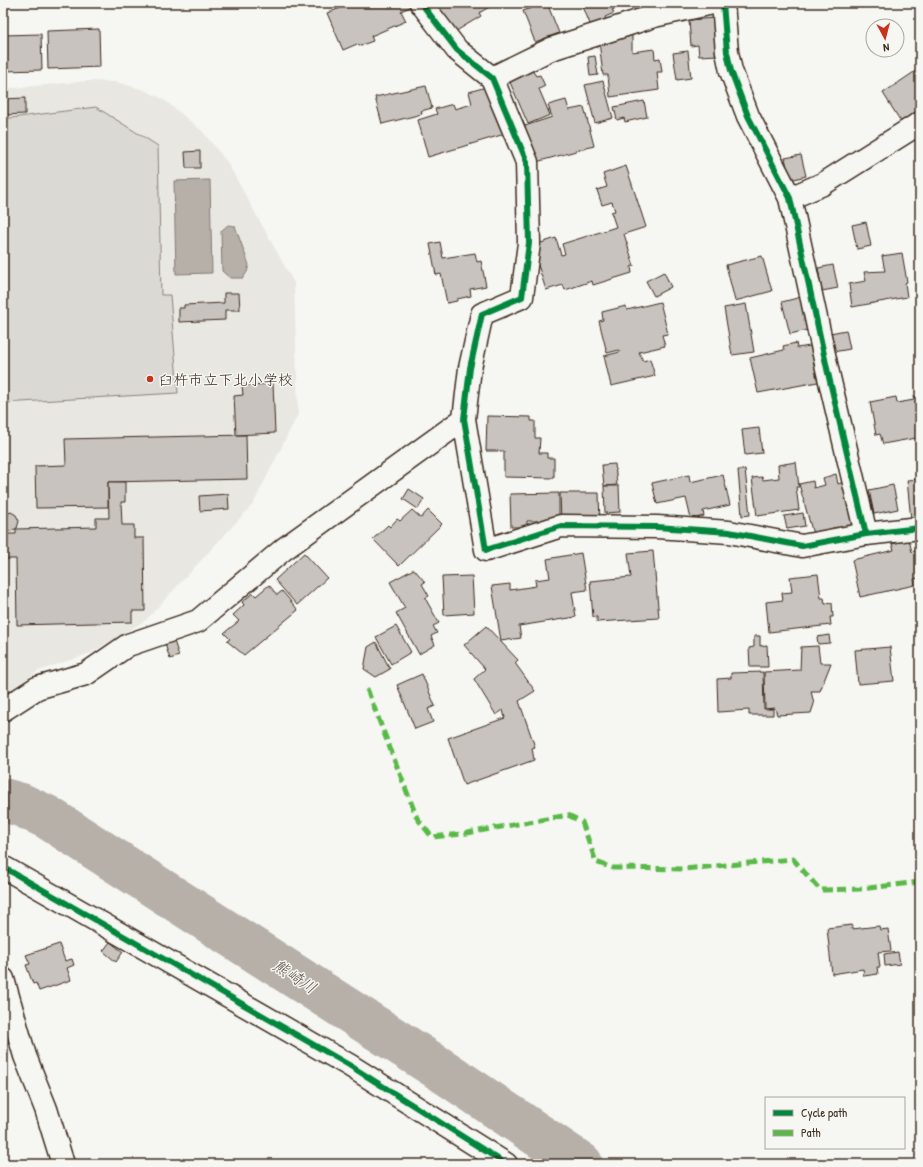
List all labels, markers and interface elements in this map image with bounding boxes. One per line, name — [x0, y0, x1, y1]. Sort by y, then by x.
north arrow — [865, 18, 905, 58]
text: N — [882, 41, 890, 55]
place label: 臼杵市立下北小学校 — [158, 369, 293, 390]
marker: 臼杵市立下北小学校 — [145, 374, 155, 384]
water label: 熊崎川 — [269, 954, 321, 998]
legend — [765, 1097, 905, 1149]
text: Cycle path — [801, 1104, 847, 1121]
text: Path — [801, 1124, 821, 1141]

